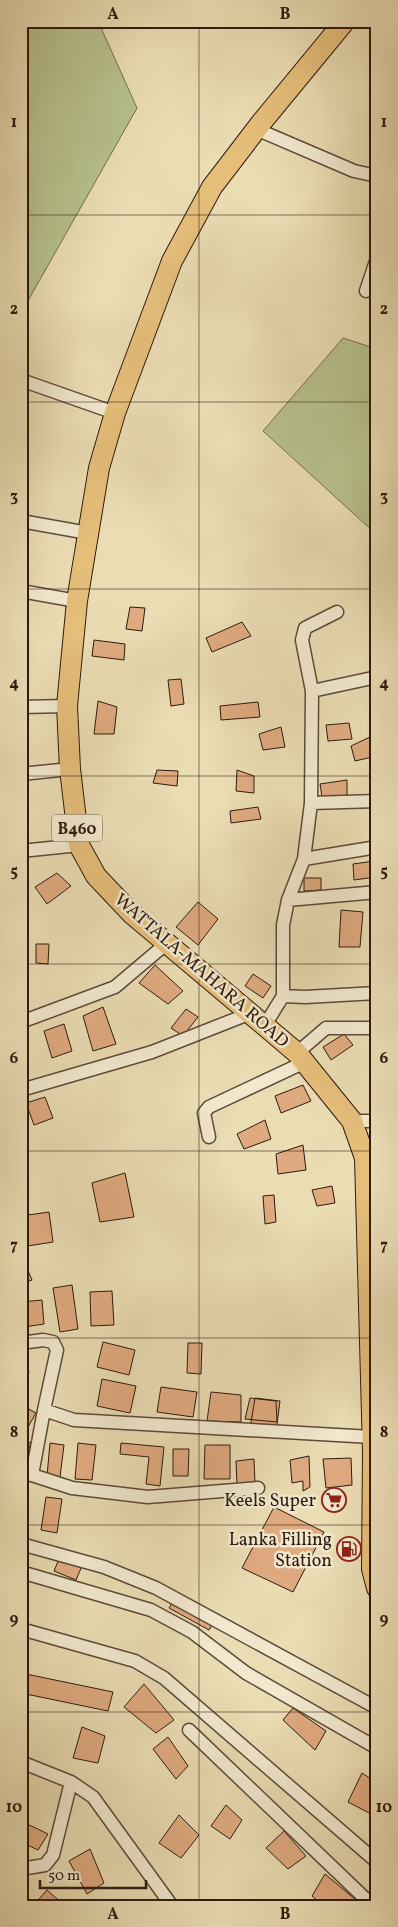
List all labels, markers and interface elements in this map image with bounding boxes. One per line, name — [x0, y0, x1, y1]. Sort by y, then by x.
text: A — [107, 4, 119, 26]
text: B — [280, 4, 291, 26]
text: 1 — [11, 112, 17, 134]
text: 1 — [381, 112, 387, 134]
text: 2 — [10, 299, 18, 321]
text: 2 — [380, 299, 388, 321]
text: 3 — [10, 486, 18, 508]
text: 3 — [380, 486, 388, 508]
text: 4 — [9, 673, 19, 695]
text: 4 — [379, 673, 389, 695]
road number: B460 — [52, 814, 102, 841]
text: 5 — [10, 861, 18, 883]
text: 5 — [380, 861, 388, 883]
street label: WATTALA-MAHARA ROAD — [108, 888, 294, 1054]
text: 6 — [10, 1048, 19, 1070]
text: 6 — [380, 1048, 389, 1070]
text: 7 — [10, 1235, 18, 1257]
text: 7 — [380, 1235, 388, 1257]
text: 8 — [10, 1422, 18, 1444]
text: 8 — [380, 1422, 388, 1444]
supermarket icon: Keels Super — [321, 1487, 347, 1513]
place label: Keels Super — [224, 1489, 316, 1514]
place label: Lanka Filling Station — [229, 1528, 332, 1574]
fuel station icon: Lanka Filling Station — [336, 1536, 362, 1562]
text: 9 — [10, 1609, 19, 1631]
text: 9 — [380, 1609, 389, 1631]
text: 10 — [6, 1797, 22, 1819]
text: 10 — [376, 1797, 392, 1819]
scale bar — [40, 1857, 146, 1889]
text: 50 m — [48, 1866, 80, 1887]
text: A — [107, 1904, 119, 1926]
text: B — [280, 1904, 291, 1926]

